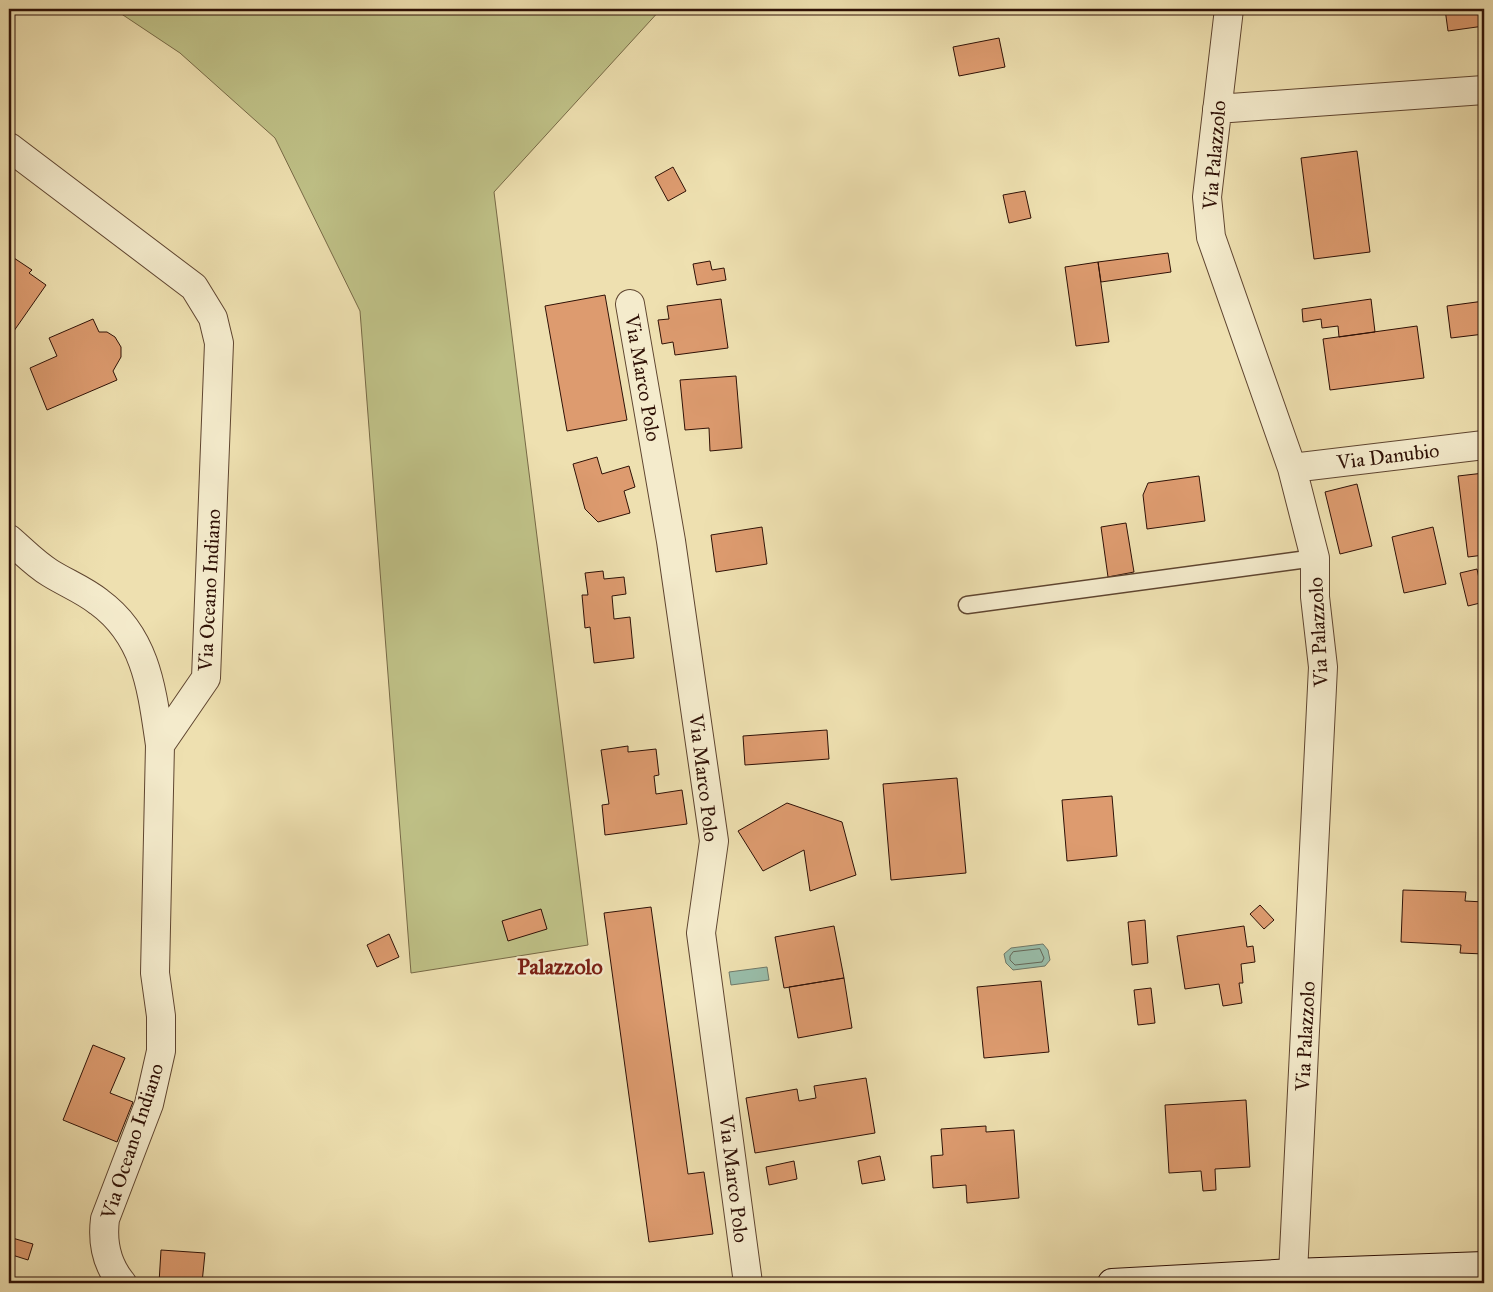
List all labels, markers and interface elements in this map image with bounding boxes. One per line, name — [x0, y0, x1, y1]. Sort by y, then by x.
street label: Via Palazzolo — [1197, 99, 1231, 212]
street label: Via Marco Polo — [620, 312, 666, 443]
street label: Via Danubio — [1334, 438, 1441, 474]
street label: Via Oceano Indiano — [193, 508, 225, 673]
street label: Via Palazzolo — [1303, 577, 1333, 688]
street label: Via Marco Polo — [684, 712, 724, 843]
district label: Palazzolo — [517, 953, 603, 980]
street label: Via Palazzolo — [1290, 981, 1320, 1092]
street label: Via Oceano Indiano — [95, 1060, 169, 1223]
street label: Via Marco Polo — [714, 1113, 754, 1244]

